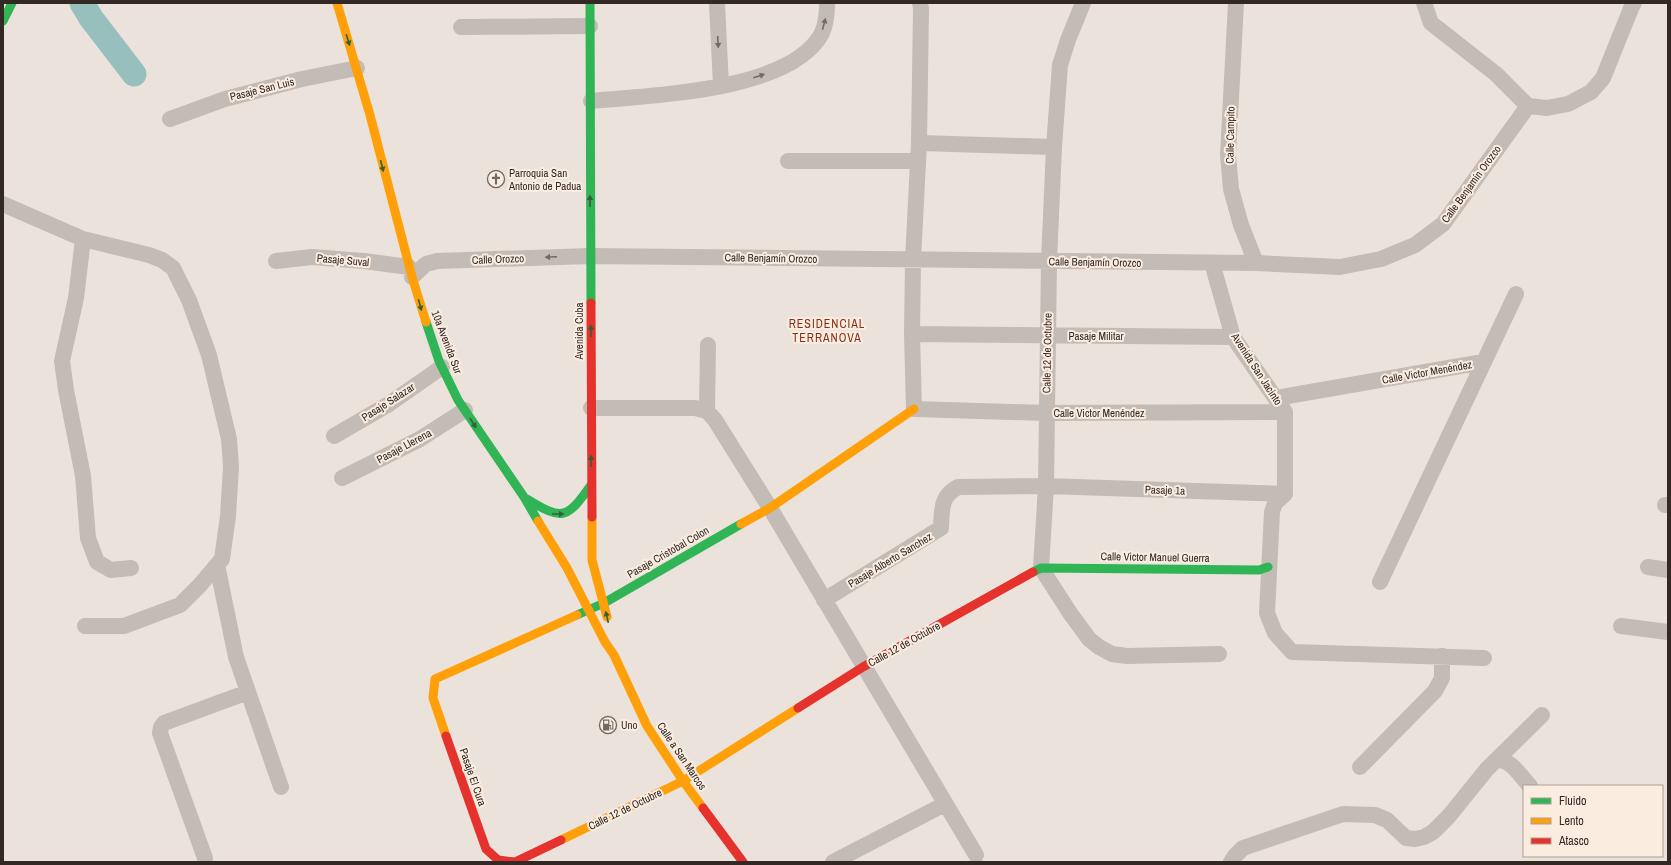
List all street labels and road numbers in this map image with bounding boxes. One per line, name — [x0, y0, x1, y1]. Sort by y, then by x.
street label: Pasaje San Luis — [228, 74, 296, 104]
street label: Calle Campito — [1223, 106, 1237, 164]
street label: Calle Benjamín Orozco — [1438, 142, 1504, 226]
street label: Calle Benjamín Orozco — [725, 250, 817, 266]
street label: Pasaje Suval — [316, 251, 370, 269]
street label: Calle Orozco — [472, 251, 524, 267]
street label: Calle Benjamín Orozco — [1049, 254, 1141, 270]
street label: Avenida Cuba — [572, 302, 586, 361]
street label: 10a Avenida Sur — [429, 308, 465, 376]
street label: Calle 12 de Octubre — [1039, 313, 1055, 393]
street label: Pasaje Militar — [1068, 329, 1124, 343]
street label: Avenida San Jacinto — [1228, 330, 1285, 408]
street label: Calle Victor Menéndez — [1381, 357, 1474, 387]
street label: Pasaje Salazar — [359, 380, 417, 424]
street label: Calle Victor Menéndez — [1053, 406, 1145, 420]
street label: Pasaje Llerena — [374, 426, 434, 466]
street label: Pasaje 1a — [1145, 482, 1185, 498]
street label: Pasaje Cristobal Colon — [625, 523, 711, 581]
street label: Pasaje Alberto Sanchez — [845, 529, 935, 591]
street label: Calle Victor Manuel Guerra — [1100, 549, 1210, 565]
street label: Calle 12 de Octubre — [866, 618, 942, 670]
street label: Calle a San Marcos — [654, 719, 710, 793]
street label: Pasaje El Cura — [457, 746, 489, 808]
street label: Calle 12 de Octubre — [586, 785, 664, 833]

